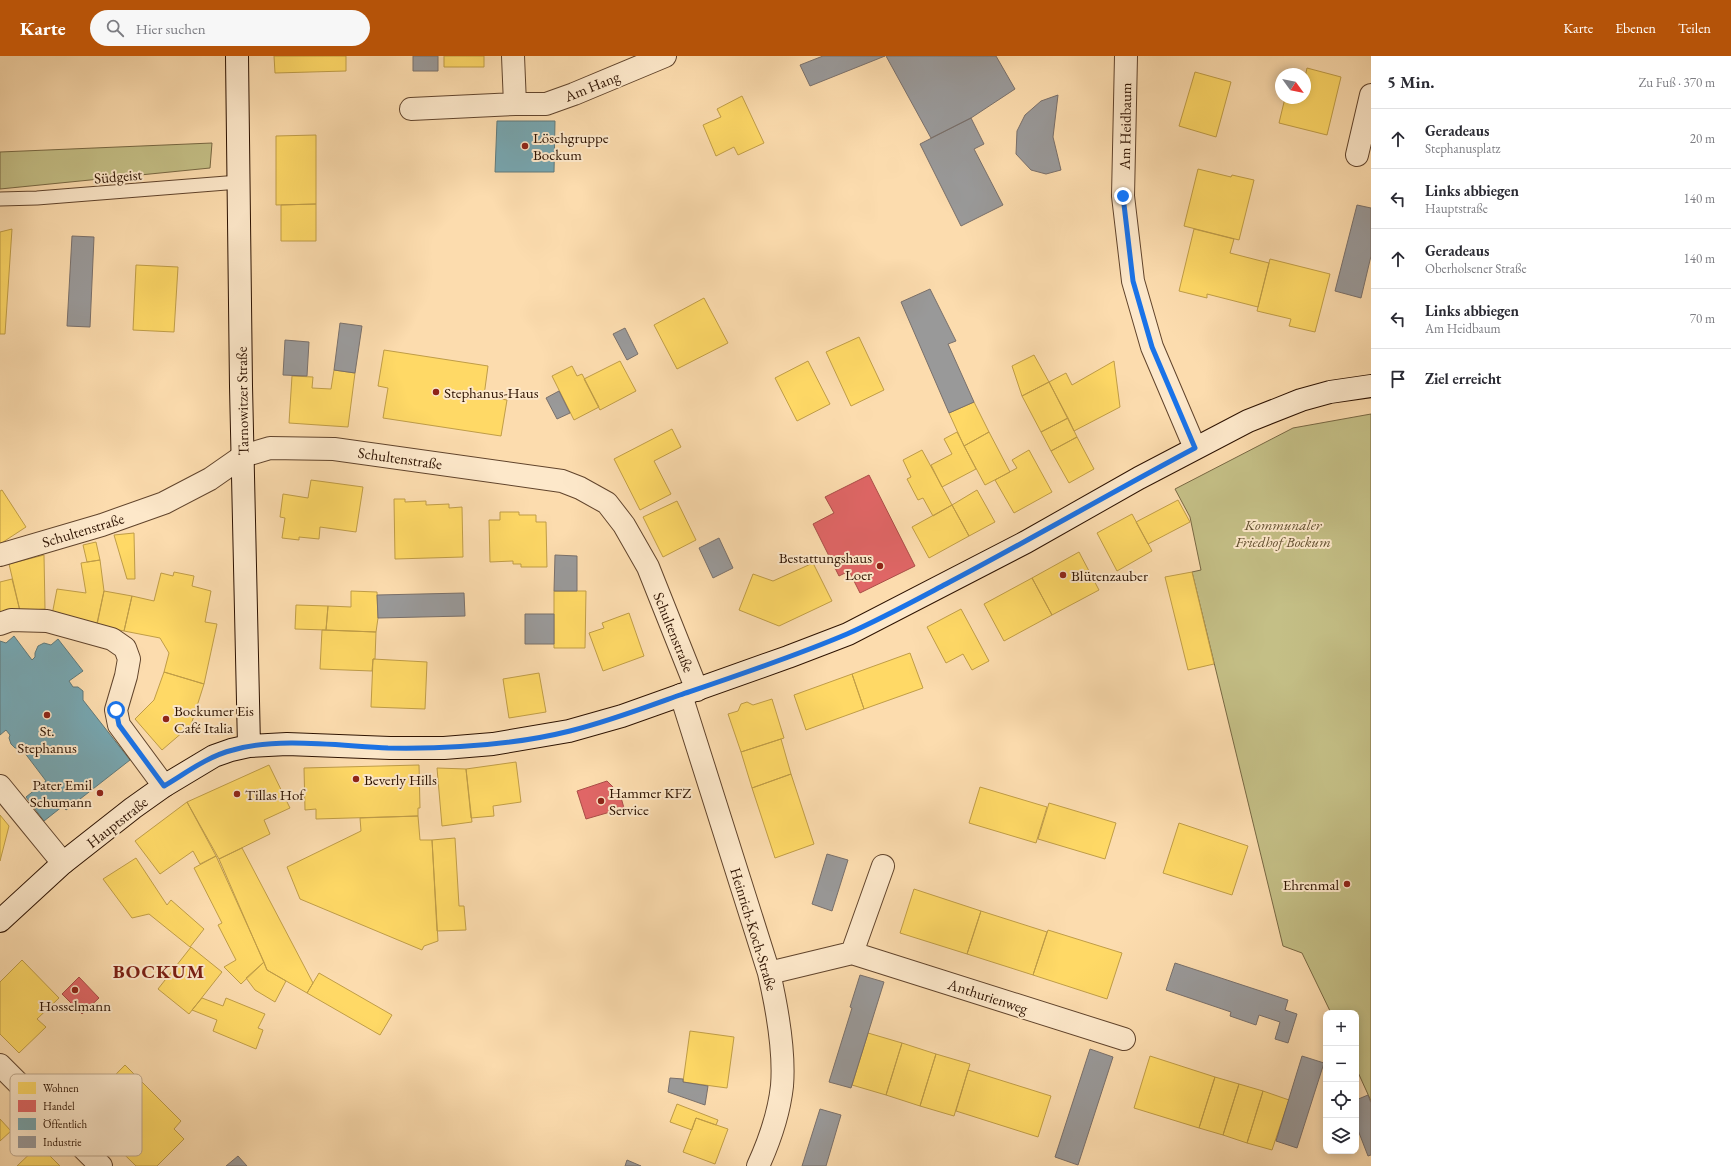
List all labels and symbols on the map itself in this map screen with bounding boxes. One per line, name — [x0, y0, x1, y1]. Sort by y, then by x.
street label: Am Hang — [561, 66, 623, 106]
north arrow — [1275, 68, 1311, 104]
street label: Am Heidbaum — [1115, 82, 1135, 171]
place label: Löschgruppe Bockum — [533, 128, 609, 164]
marker: Löschgruppe Bockum — [520, 141, 530, 151]
street label: Südgeist — [93, 164, 143, 188]
route end — [1114, 187, 1132, 205]
street label: Tarnowitzer Straße — [232, 346, 252, 456]
place label: Stephanus-Haus — [444, 383, 539, 402]
marker: Stephanus-Haus — [431, 387, 441, 397]
street label: Schultenstraße — [357, 443, 443, 473]
street label: Schultenstraße — [40, 508, 126, 551]
park label: Kommunaler Friedhof Bockum — [1234, 515, 1331, 551]
place label: Bestattungshaus Loer — [779, 548, 872, 584]
marker: Bestattungshaus Loer — [875, 561, 885, 571]
place label: Blütenzauber — [1071, 566, 1148, 585]
marker: Blütenzauber — [1058, 570, 1068, 580]
street label: Schultenstraße — [649, 589, 699, 675]
route start — [107, 701, 125, 719]
place label: Bockumer Eis Café Italia — [174, 701, 254, 737]
marker: St. Stephanus — [42, 710, 52, 720]
marker: Bockumer Eis Café Italia — [161, 714, 171, 724]
place label: St. Stephanus — [17, 721, 77, 757]
place label: Beverly Hills — [364, 770, 437, 789]
marker: Beverly Hills — [351, 774, 361, 784]
place label: Pater Emil Schumann — [30, 775, 92, 811]
place label: Hammer KFZ Service — [609, 783, 691, 819]
place label: Tillas Hof — [245, 785, 306, 804]
marker: Pater Emil Schumann — [95, 788, 105, 798]
marker: Tillas Hof — [232, 789, 242, 799]
street label: Hauptstraße — [83, 792, 152, 852]
marker: Hammer KFZ Service — [596, 796, 606, 806]
street label: Heinrich-Koch-Straße — [726, 865, 782, 993]
place label: Ehrenmal — [1283, 875, 1339, 894]
marker: Ehrenmal — [1342, 879, 1352, 889]
district label: BOCKUM — [113, 959, 205, 984]
street label: Anthurienweg — [945, 974, 1031, 1018]
marker: Hosselmann — [70, 985, 80, 995]
place label: Hosselmann — [39, 996, 111, 1015]
legend — [10, 1074, 142, 1156]
text: Wohnen — [43, 1081, 79, 1095]
text: Handel — [43, 1099, 75, 1113]
text: Öffentlich — [43, 1117, 87, 1131]
text: Industrie — [43, 1135, 82, 1149]

